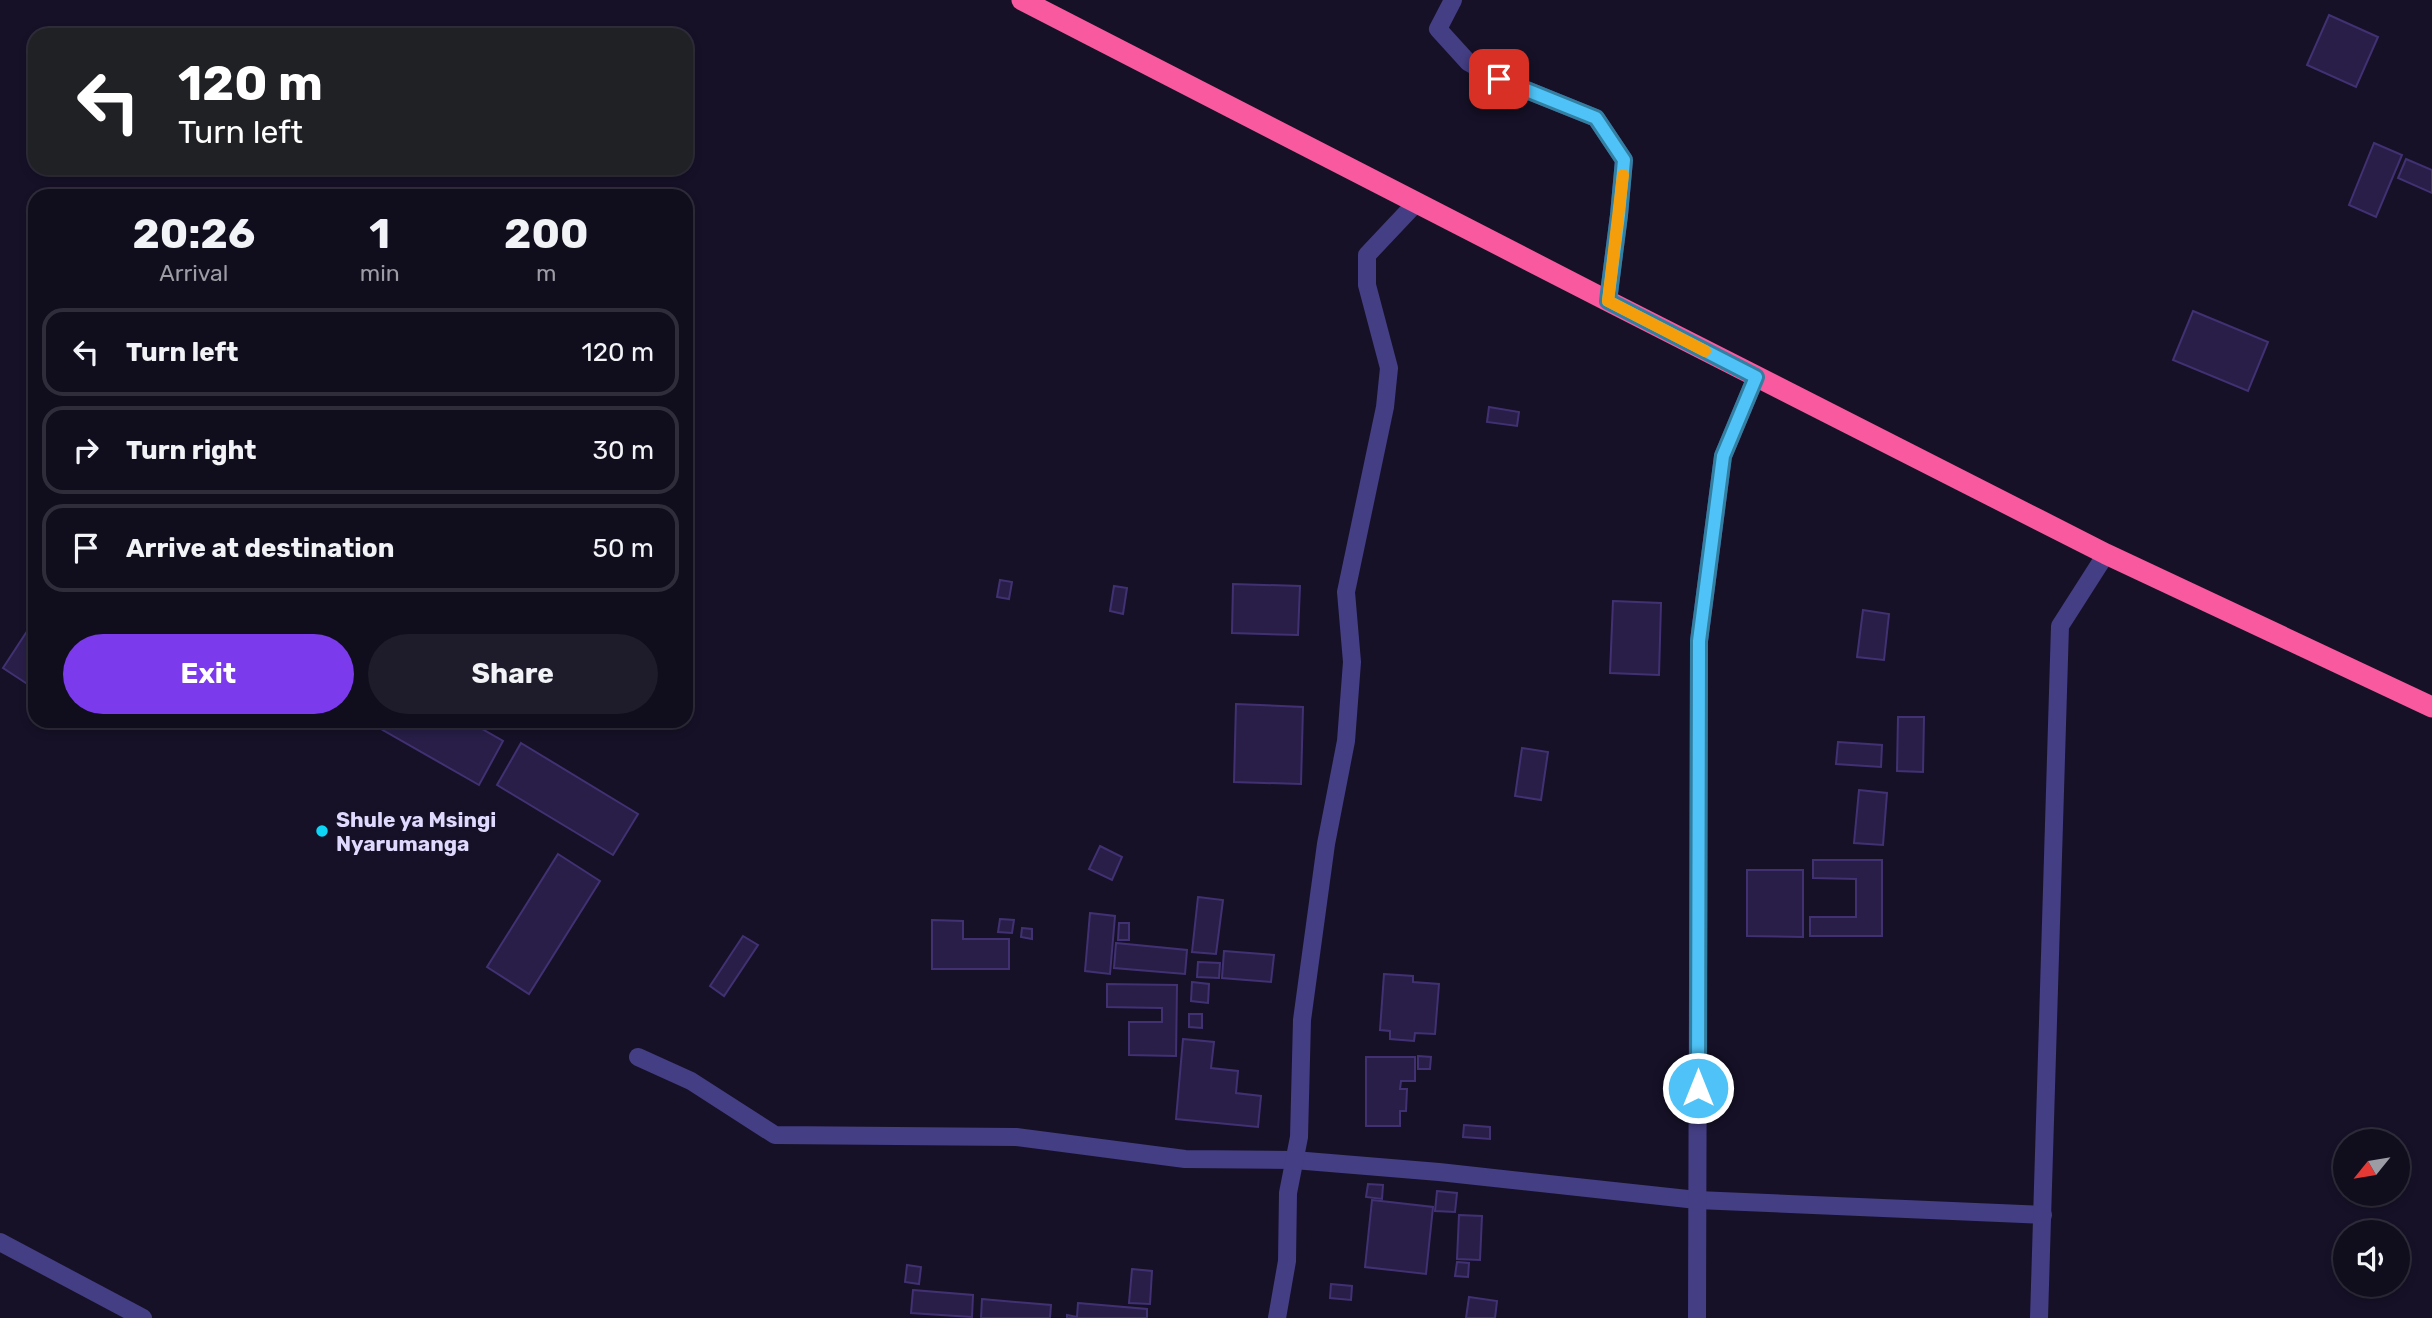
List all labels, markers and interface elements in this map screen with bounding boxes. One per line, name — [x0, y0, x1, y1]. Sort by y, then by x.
pin — [1469, 49, 1529, 109]
text: 120 m — [178, 54, 323, 112]
icon: left — [63, 56, 154, 147]
icon: arrive — [1480, 60, 1518, 98]
text: Turn left — [178, 113, 303, 151]
text: 20:26 — [132, 209, 255, 259]
text: 1 — [369, 209, 390, 259]
text: 200 — [504, 209, 589, 259]
text: Arrival — [159, 259, 228, 287]
text: min — [360, 259, 400, 287]
text: m — [536, 259, 557, 287]
icon: left — [67, 333, 105, 371]
text: Turn left — [126, 337, 238, 368]
text: 120 m — [582, 337, 654, 368]
icon: right — [67, 431, 105, 469]
text: Turn right — [126, 435, 256, 466]
text: 30 m — [592, 435, 654, 466]
icon: arrive — [67, 529, 105, 567]
text: Arrive at destination — [126, 533, 394, 564]
text: 50 m — [593, 533, 654, 564]
button: Exit — [63, 634, 354, 714]
button: Share — [368, 634, 658, 714]
place label: Shule ya Msingi Nyarumanga — [336, 807, 496, 856]
marker: Shule ya Msingi Nyarumanga — [314, 823, 330, 839]
position arrow — [1661, 1051, 1735, 1125]
north arrow — [2333, 1129, 2410, 1206]
map controls — [2333, 1129, 2410, 1297]
button: sound — [2333, 1220, 2410, 1297]

